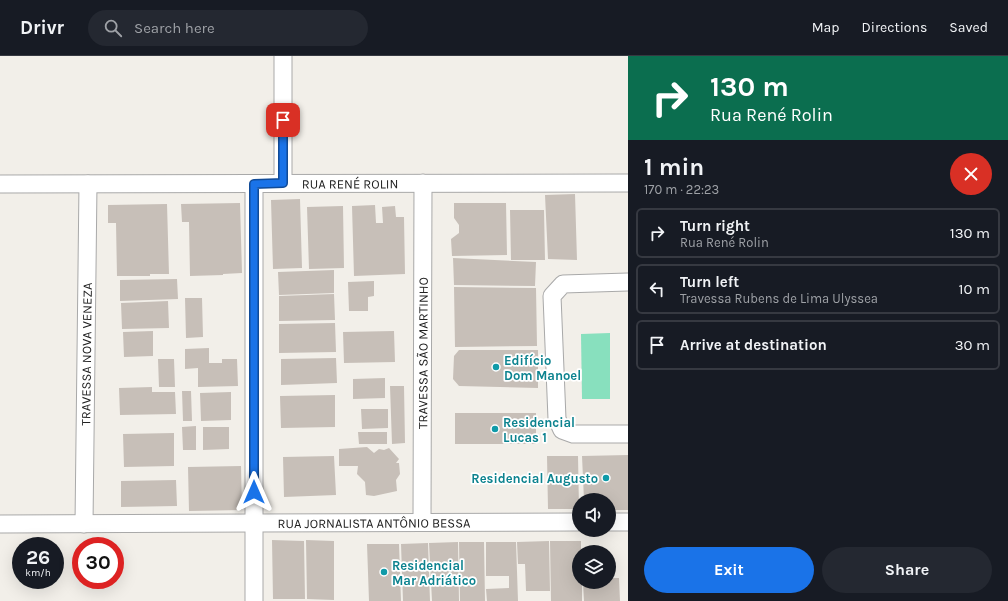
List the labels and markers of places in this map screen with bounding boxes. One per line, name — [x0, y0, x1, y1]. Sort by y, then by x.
pin — [266, 103, 300, 137]
place label: Edifício Dom Manoel — [504, 353, 581, 383]
marker: Edifício Dom Manoel — [491, 362, 501, 372]
place label: Residencial Lucas 1 — [503, 415, 575, 445]
marker: Residencial Lucas 1 — [490, 424, 500, 434]
place label: Residencial Augusto — [471, 471, 598, 486]
marker: Residencial Augusto — [601, 473, 611, 483]
place label: Residencial Mar Adriático — [392, 558, 476, 588]
marker: Residencial Mar Adriático — [379, 567, 389, 577]

